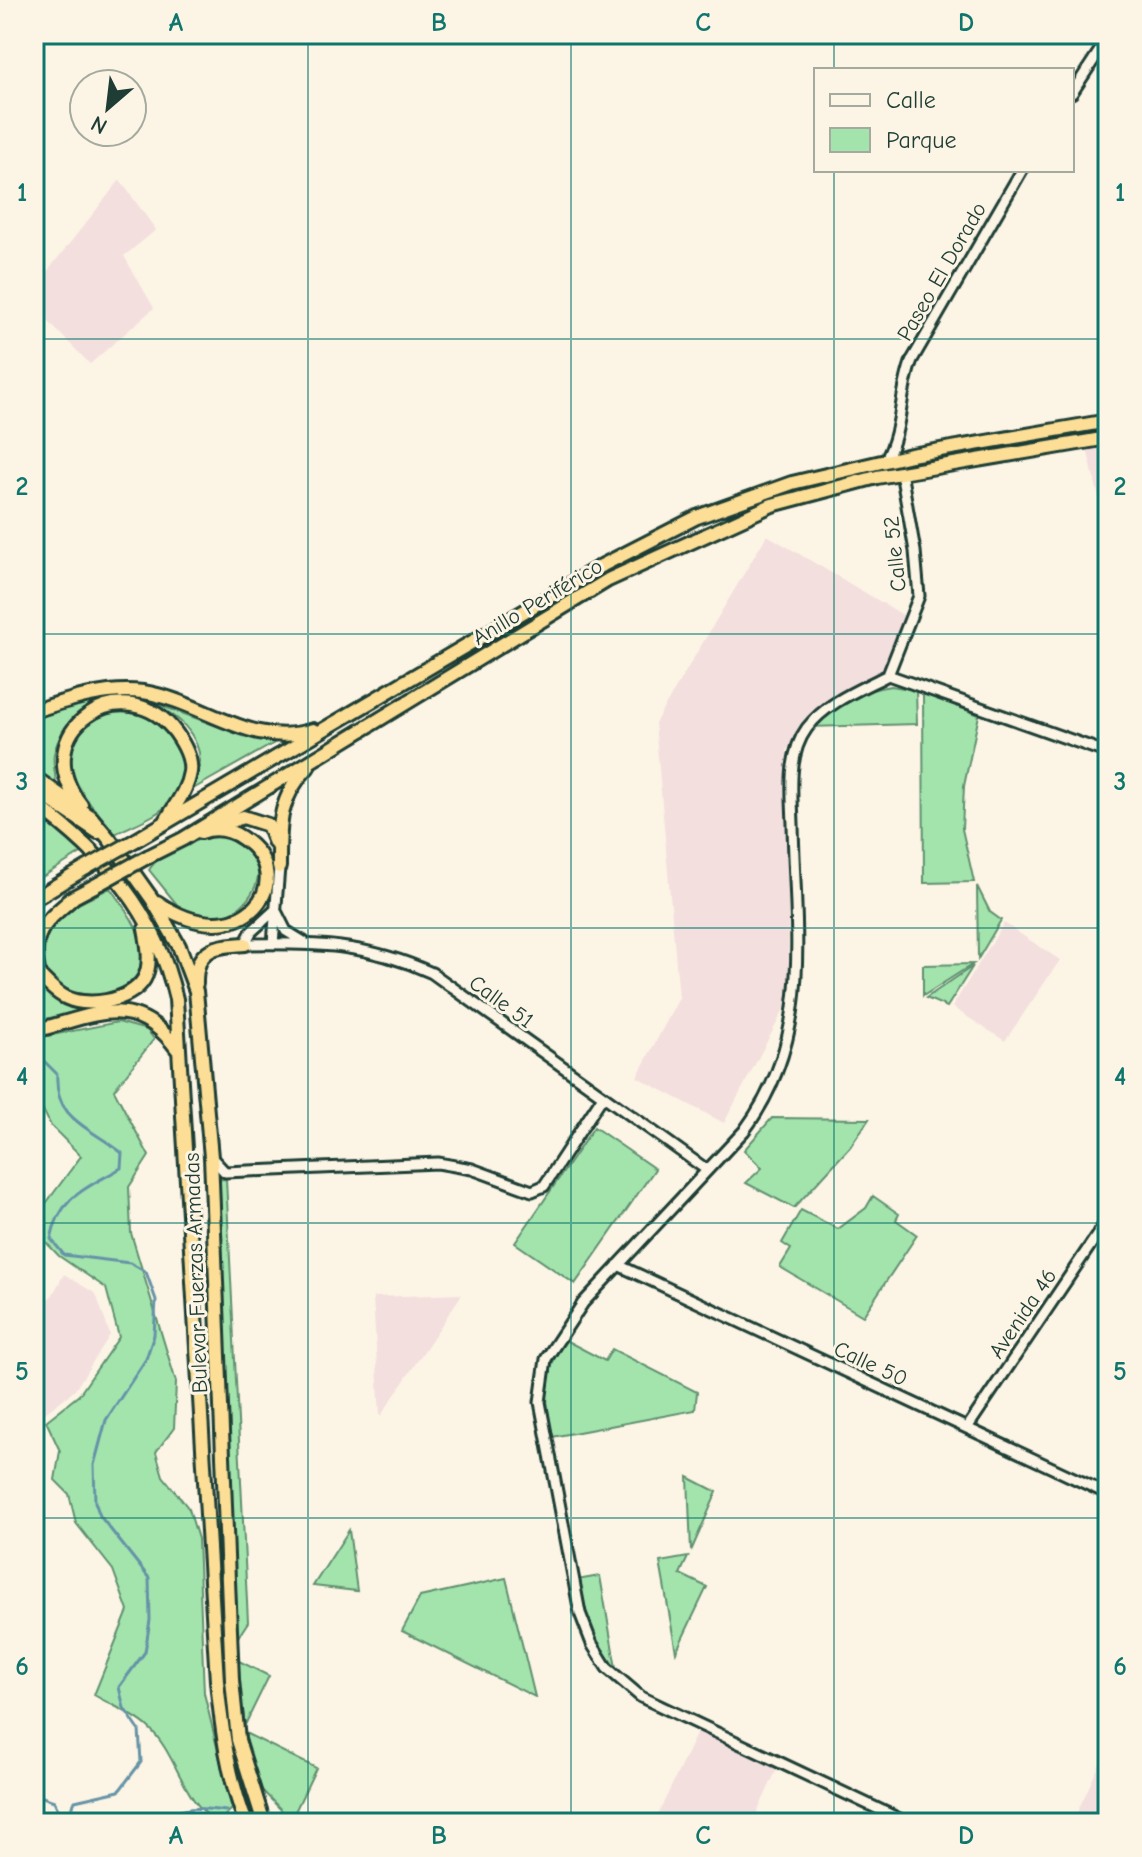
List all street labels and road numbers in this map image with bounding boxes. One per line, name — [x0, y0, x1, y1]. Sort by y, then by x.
street label: Paseo El Dorado — [892, 198, 992, 345]
street label: Calle 52 — [878, 515, 912, 593]
street label: Anillo Periférico — [468, 553, 607, 651]
street label: Calle 51 — [464, 970, 539, 1034]
street label: Bulevar Fuerzas Armadas — [179, 1152, 213, 1394]
street label: Avenida 46 — [983, 1264, 1062, 1363]
street label: Calle 50 — [830, 1336, 912, 1392]

